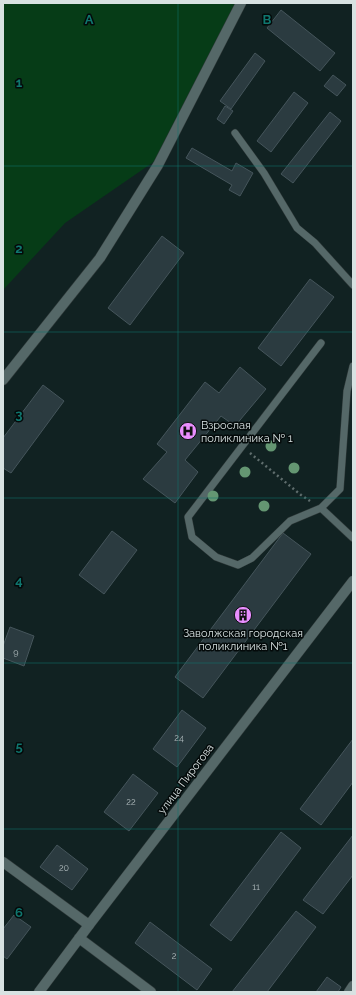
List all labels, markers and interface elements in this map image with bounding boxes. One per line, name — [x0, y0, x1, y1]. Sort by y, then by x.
text: A — [85, 12, 94, 27]
text: B — [263, 12, 272, 27]
text: 1 — [16, 75, 23, 90]
text: 2 — [15, 241, 23, 256]
text: 3 — [15, 407, 23, 422]
place label: Взрослая поликлиника № 1 — [201, 419, 293, 445]
hospital icon: Взрослая поликлиника № 1 — [178, 421, 198, 441]
text: 4 — [15, 573, 23, 588]
building icon: Заволжская городская поликлиника №1 — [233, 605, 253, 625]
place label: Заволжская городская поликлиника №1 — [183, 627, 303, 653]
house number: 9 — [13, 647, 19, 657]
house number: 24 — [174, 733, 184, 743]
text: 5 — [15, 739, 23, 754]
street label: улица Пирогова — [155, 741, 217, 817]
house number: 22 — [126, 797, 136, 807]
house number: 20 — [59, 863, 70, 873]
house number: 11 — [252, 882, 260, 892]
text: 6 — [15, 905, 23, 920]
house number: 2 — [172, 951, 177, 961]

